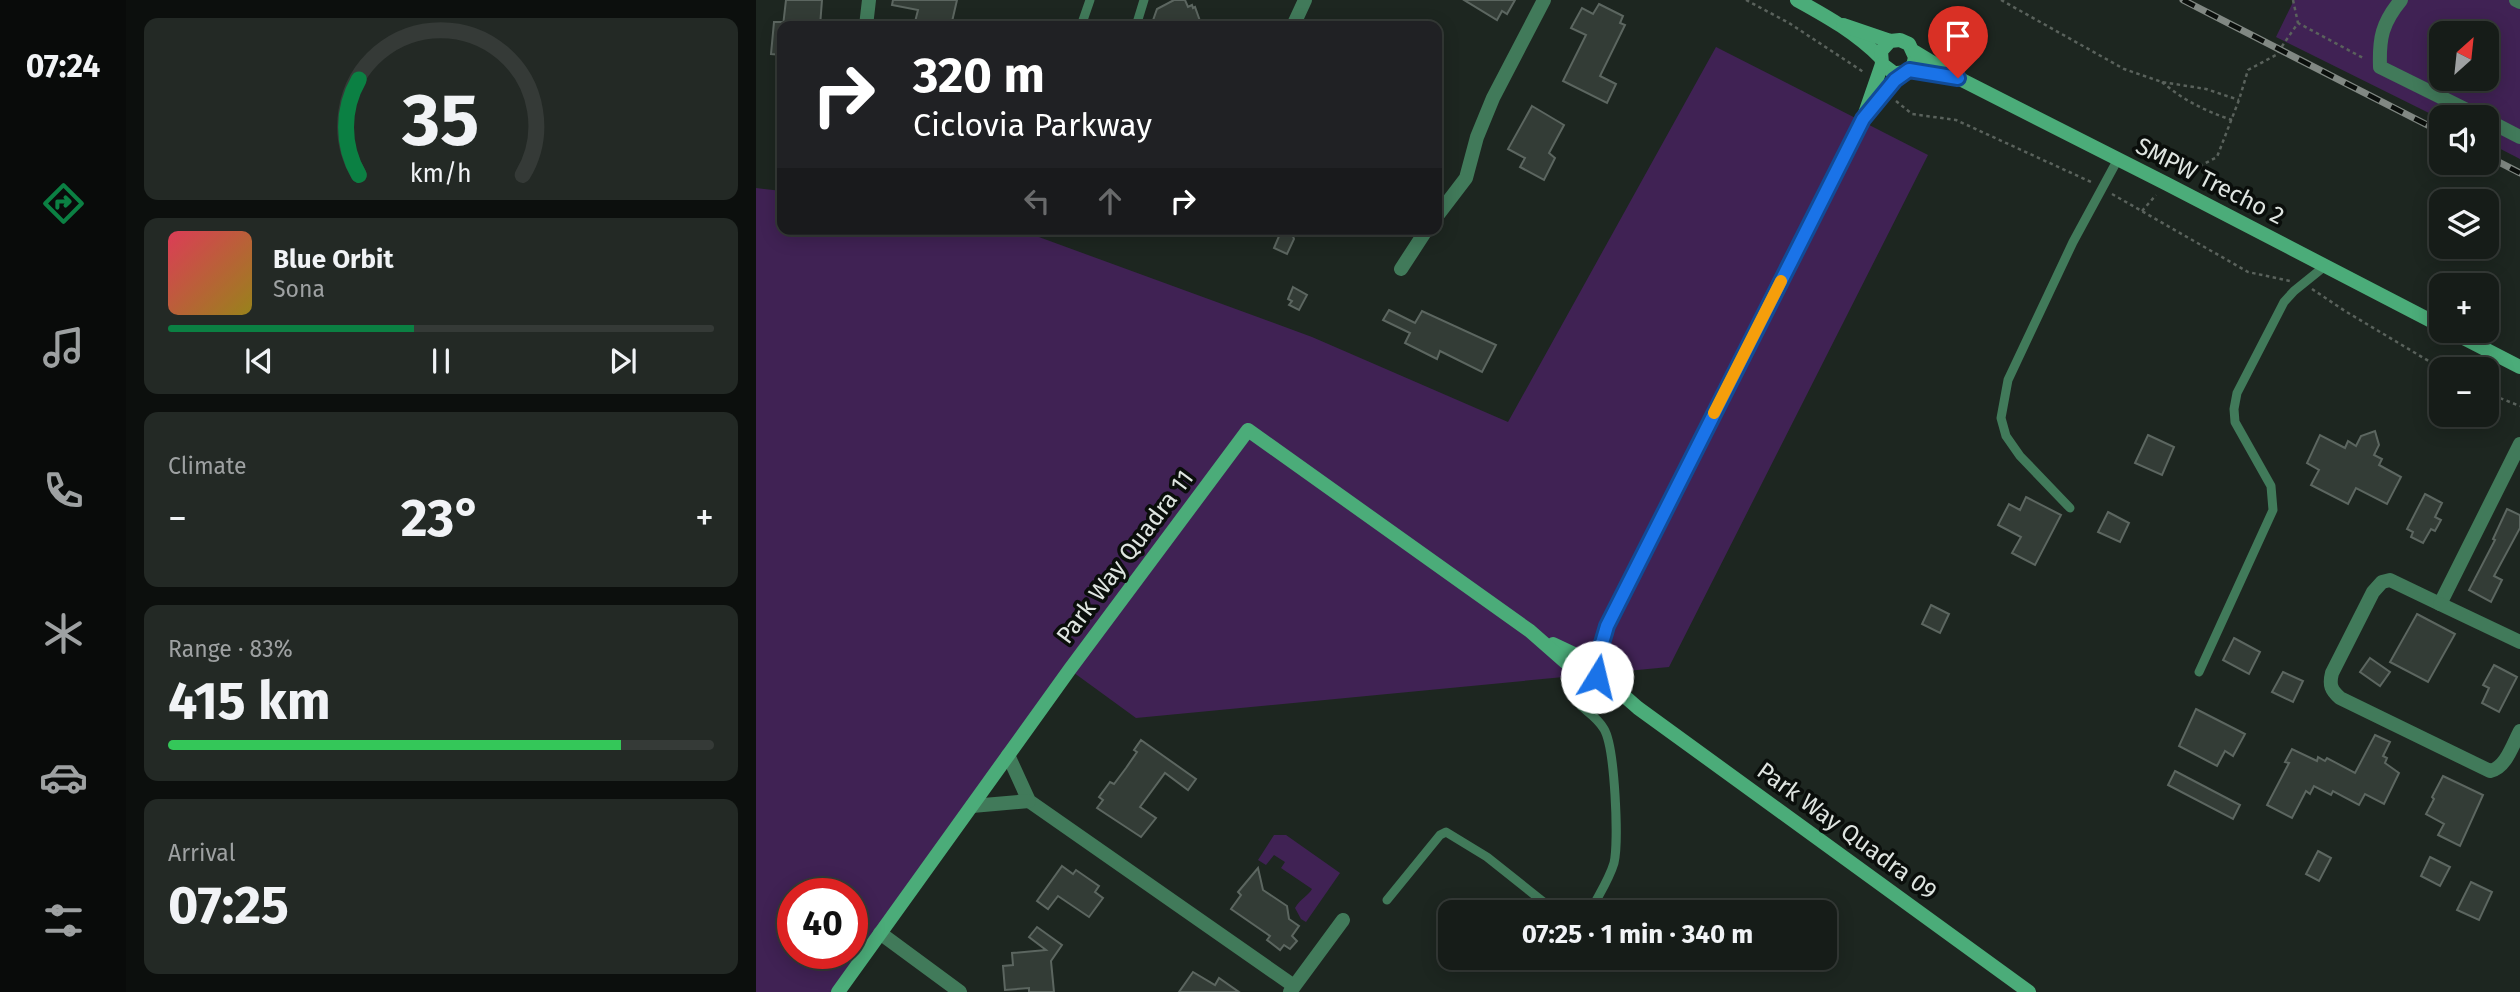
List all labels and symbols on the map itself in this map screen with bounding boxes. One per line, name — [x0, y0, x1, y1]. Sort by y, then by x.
pin — [1928, 6, 1988, 78]
north arrow — [2429, 21, 2499, 91]
street label: SMPW Trecho 2 — [2131, 132, 2289, 230]
street label: Park Way Quadra 11 — [1051, 465, 1199, 649]
position arrow — [1560, 640, 1634, 714]
street label: Park Way Quadra 09 — [1752, 756, 1942, 906]
speed limit sign: 40 — [777, 878, 868, 969]

